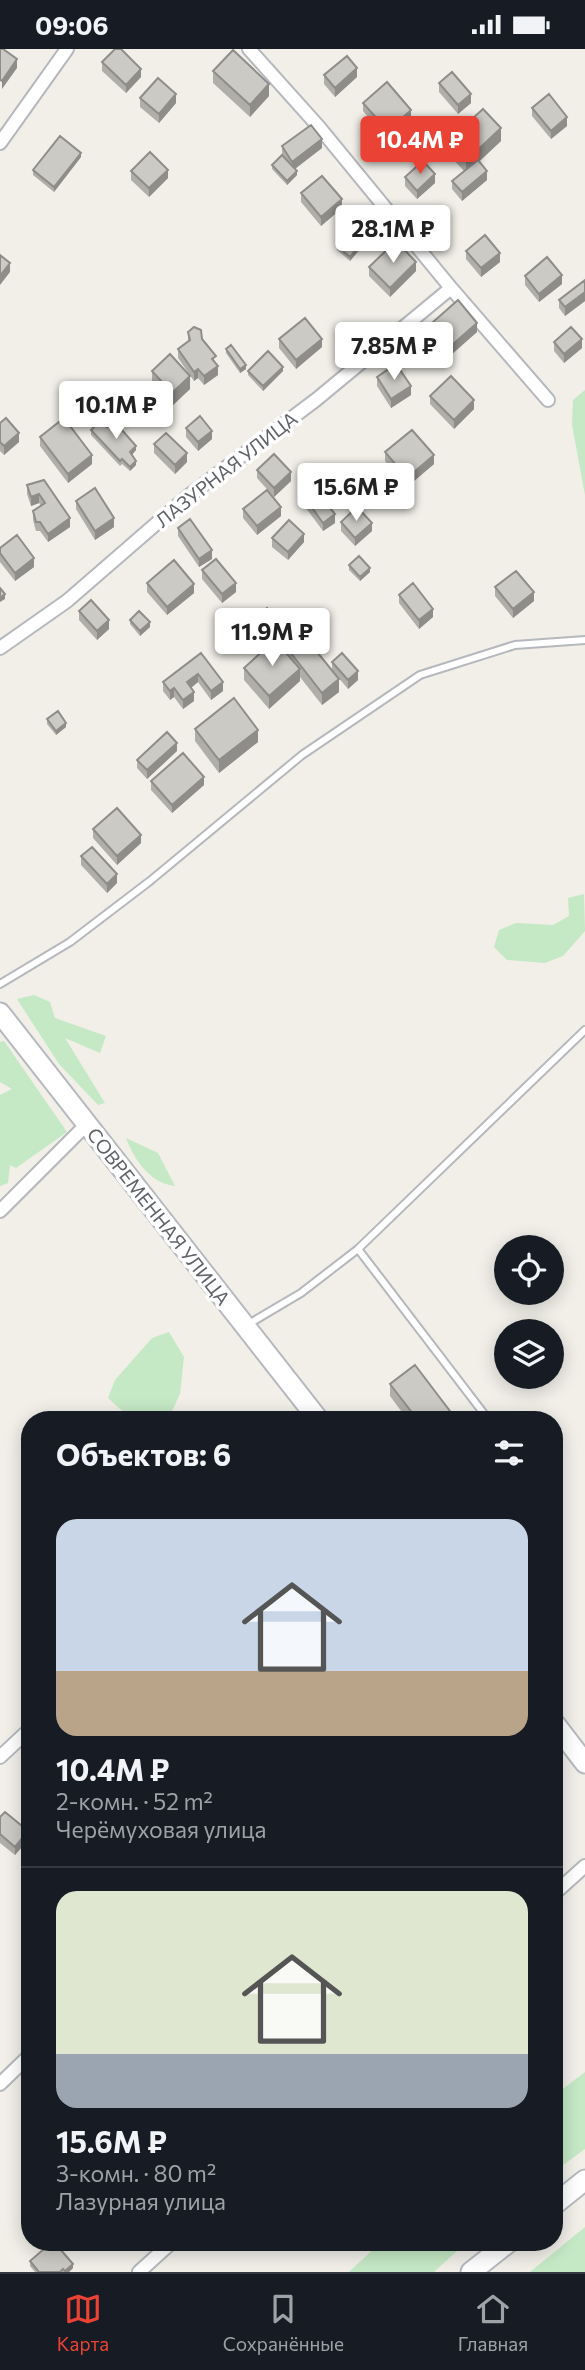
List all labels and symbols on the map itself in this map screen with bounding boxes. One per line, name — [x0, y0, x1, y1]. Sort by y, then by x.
pin: 10.4M ₽ — [355, 117, 485, 176]
pin: 28.1M ₽ — [328, 205, 458, 265]
pin: 7.85M ₽ — [329, 323, 459, 382]
pin: 10.1M ₽ — [51, 381, 181, 441]
street label: ЛАЗУРНАЯ УЛИЦА — [150, 406, 302, 532]
pin: 15.6M ₽ — [291, 463, 421, 523]
pin: 11.9M ₽ — [207, 609, 337, 668]
street label: СОВРЕМЕННАЯ УЛИЦА — [83, 1123, 235, 1309]

